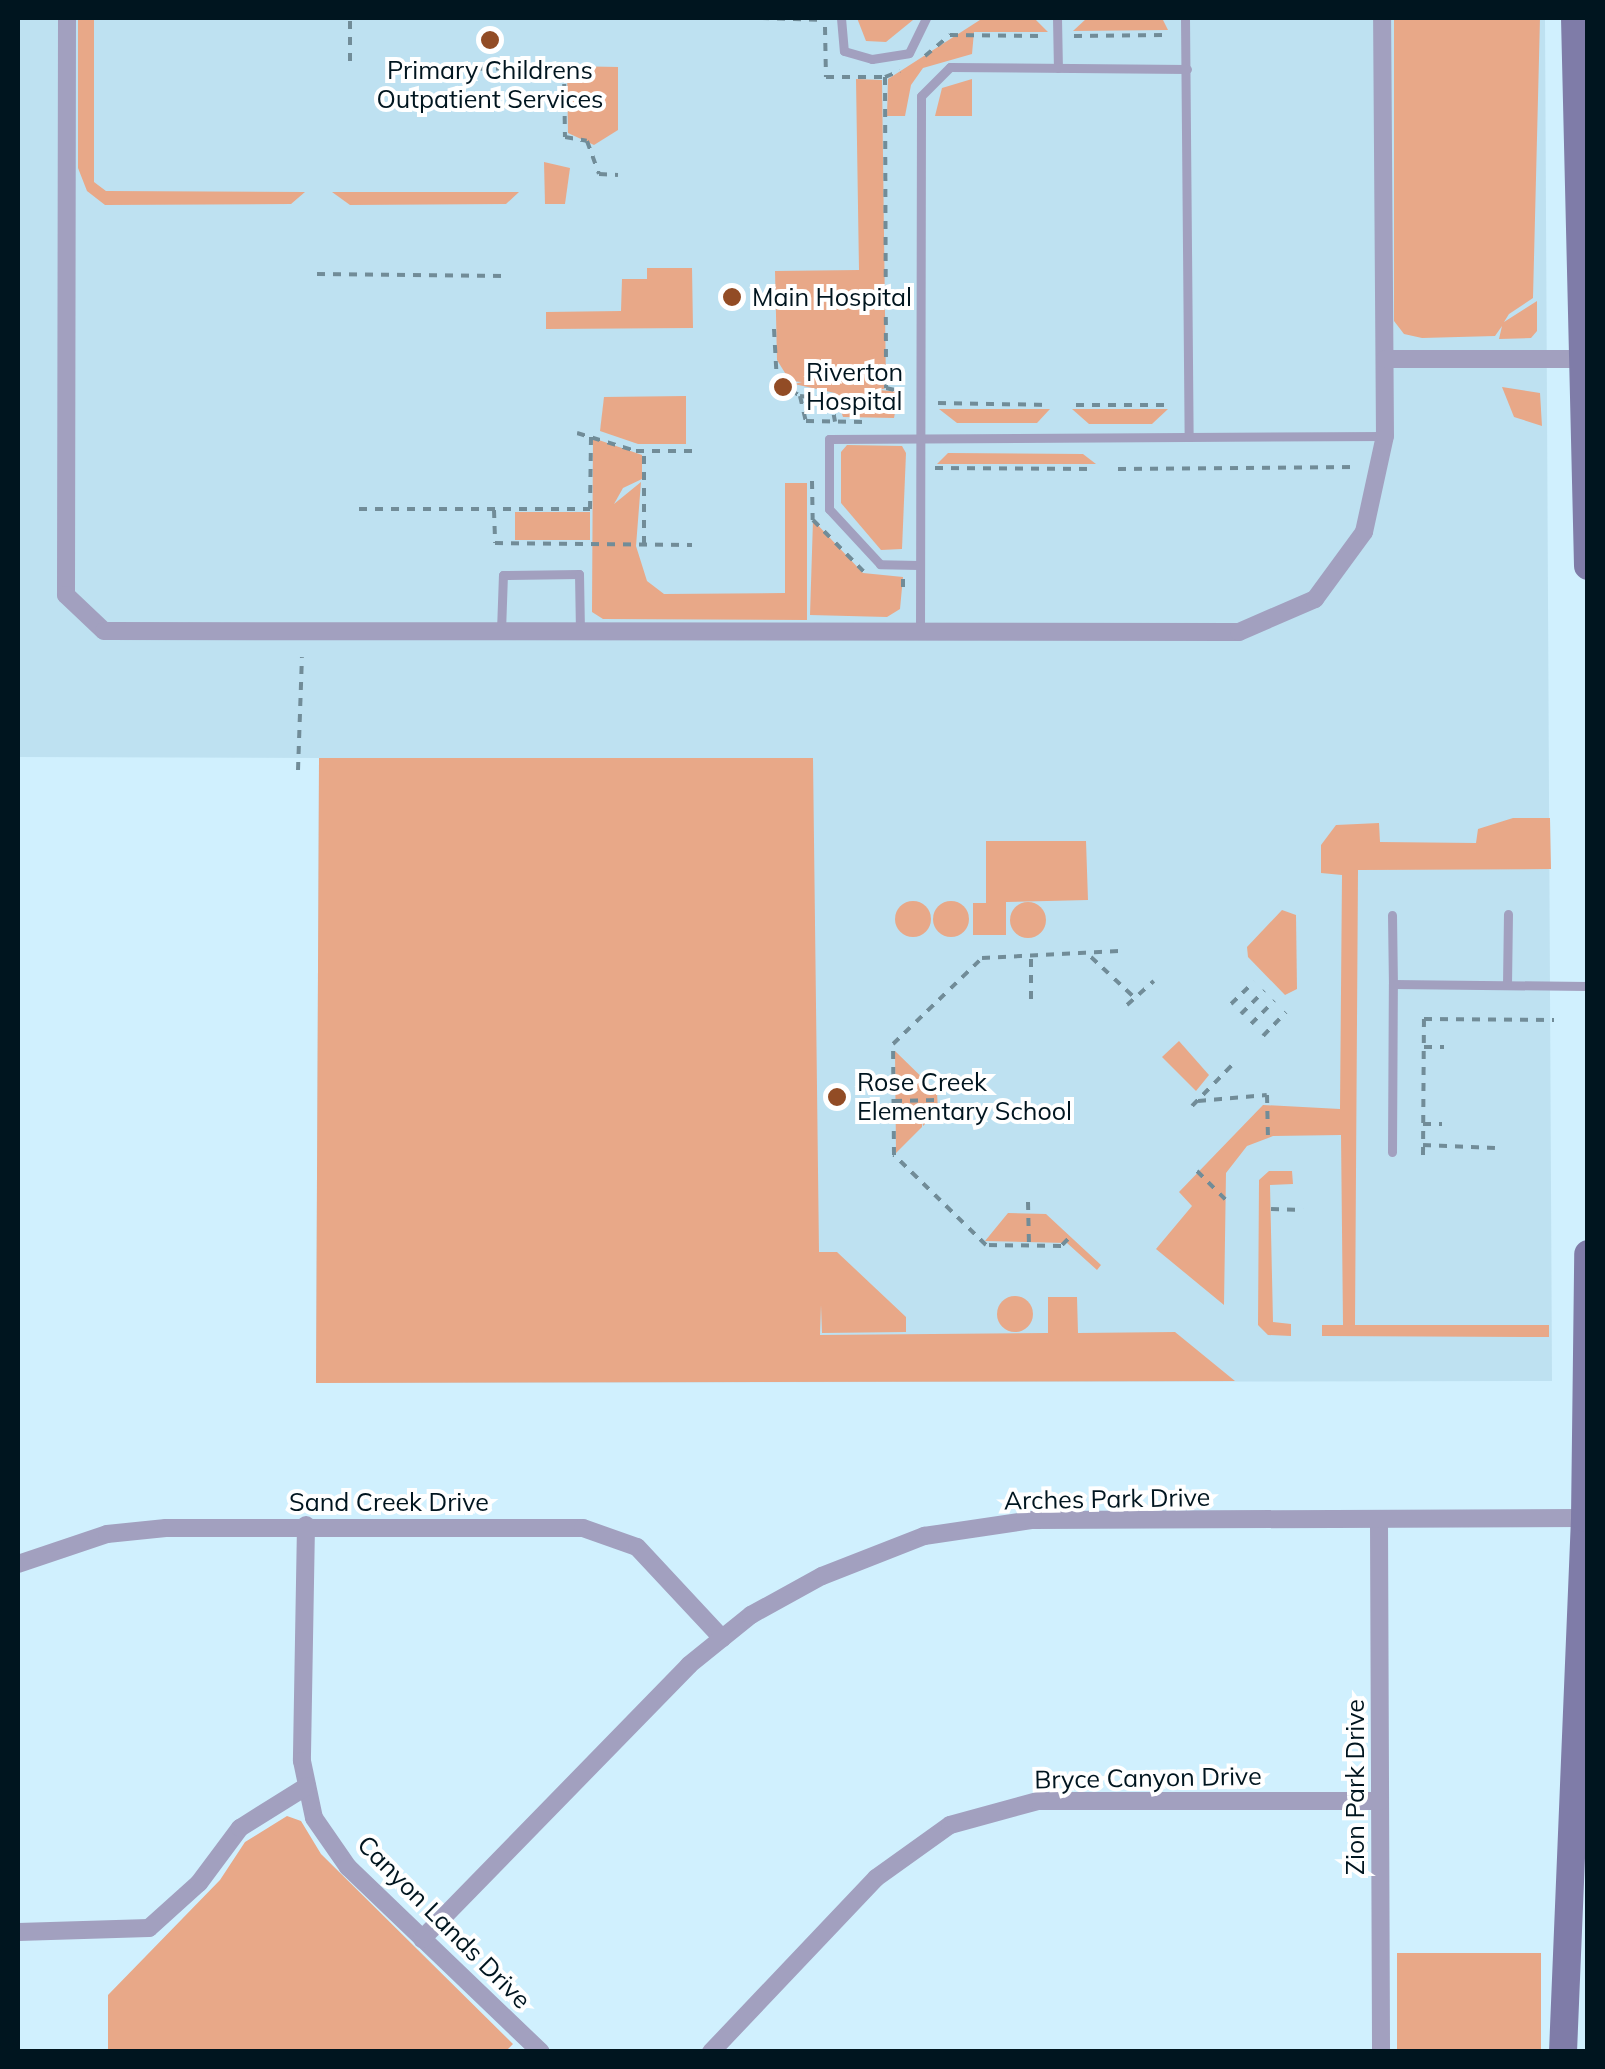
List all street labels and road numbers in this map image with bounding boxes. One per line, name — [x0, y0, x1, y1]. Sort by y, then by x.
street label: Arches Park Drive — [1004, 1482, 1210, 1516]
street label: Sand Creek Drive — [289, 1487, 489, 1517]
street label: Zion Park Drive — [1340, 1699, 1370, 1875]
street label: Bryce Canyon Drive — [1034, 1761, 1262, 1795]
street label: Canyon Lands Drive — [351, 1829, 537, 2015]

